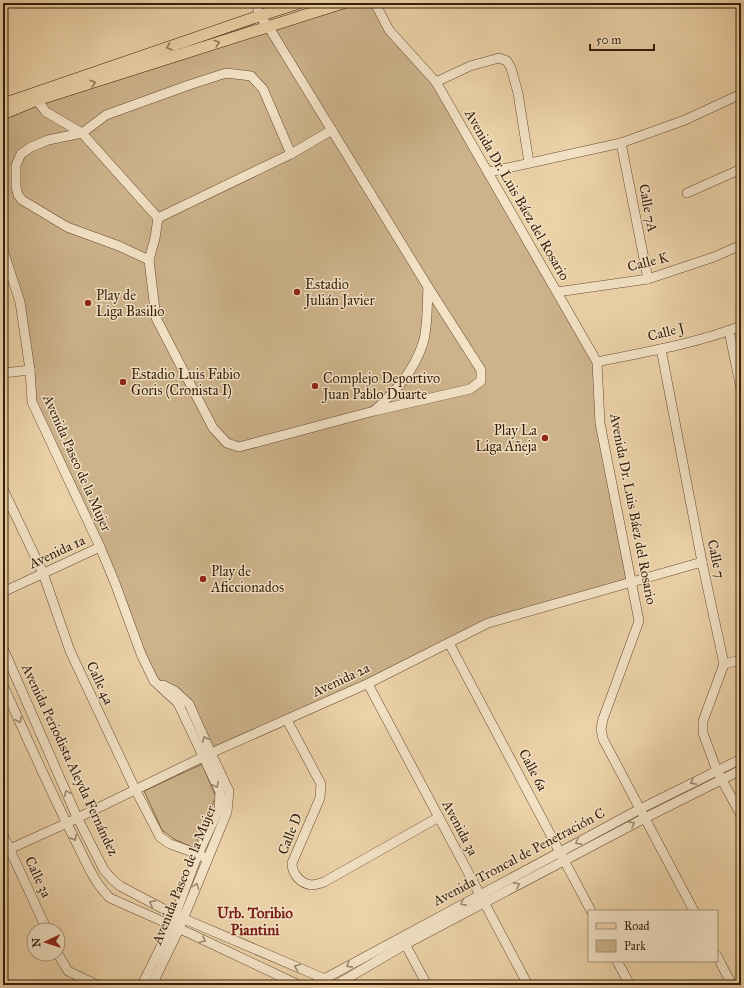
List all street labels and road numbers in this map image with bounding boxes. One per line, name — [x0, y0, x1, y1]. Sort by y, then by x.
street label: Avenida Dr. Luis Báez del Rosario — [461, 106, 573, 283]
street label: Calle 7A — [635, 182, 661, 234]
street label: Calle K — [626, 248, 671, 275]
street label: Calle J — [646, 319, 687, 346]
street label: Avenida Paseo de la Mujer — [39, 391, 115, 535]
street label: Avenida Dr. Luis Báez del Rosario — [606, 411, 660, 606]
street label: Avenida 1a — [25, 532, 88, 573]
street label: Calle 7 — [704, 538, 728, 580]
street label: Calle 4a — [83, 659, 117, 707]
street label: Avenida 2a — [309, 659, 372, 701]
street label: Avenida Periodista Aleyda Fernández — [18, 660, 122, 859]
street label: Calle 6a — [515, 746, 551, 794]
street label: Avenida 3a — [438, 797, 482, 859]
street label: Avenida Paseo de la Mujer — [148, 802, 220, 948]
street label: Avenida Troncal de Penetración C — [429, 804, 608, 910]
street label: Calle D — [274, 811, 306, 857]
street label: Calle 3a — [21, 854, 55, 900]

